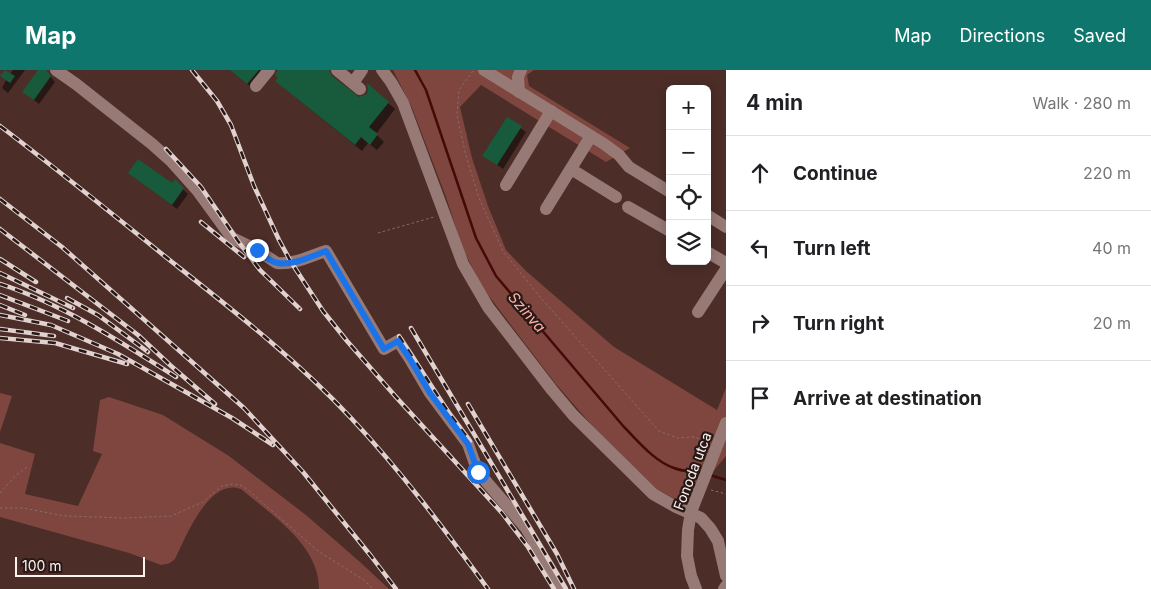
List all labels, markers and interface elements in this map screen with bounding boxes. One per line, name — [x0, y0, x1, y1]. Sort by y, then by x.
text: Map — [25, 21, 76, 50]
text: Map — [894, 25, 932, 46]
text: Directions — [960, 25, 1045, 46]
text: Saved — [1073, 25, 1126, 46]
map controls — [666, 85, 711, 265]
button: + — [666, 85, 711, 130]
text: 4 min — [746, 90, 803, 115]
text: Walk · 280 m — [1033, 93, 1131, 113]
button: − — [666, 130, 711, 175]
icon: ahead — [746, 159, 774, 187]
text: Continue — [793, 162, 878, 185]
text: 220 m — [1083, 163, 1131, 183]
button: locate — [666, 175, 711, 220]
button: layers — [666, 220, 711, 265]
icon: left — [746, 234, 774, 262]
text: Turn left — [793, 237, 871, 260]
text: 40 m — [1092, 238, 1131, 258]
route end — [246, 239, 269, 262]
water label: Szinva — [504, 288, 550, 336]
icon: right — [746, 309, 774, 337]
text: Turn right — [793, 312, 884, 335]
text: 20 m — [1093, 313, 1131, 333]
icon: arrive — [746, 384, 774, 412]
text: Arrive at destination — [793, 387, 982, 410]
street label: Fonoda utca — [669, 430, 715, 512]
route start — [467, 461, 490, 484]
scale bar — [15, 554, 145, 577]
text: 100 m — [22, 557, 62, 574]

